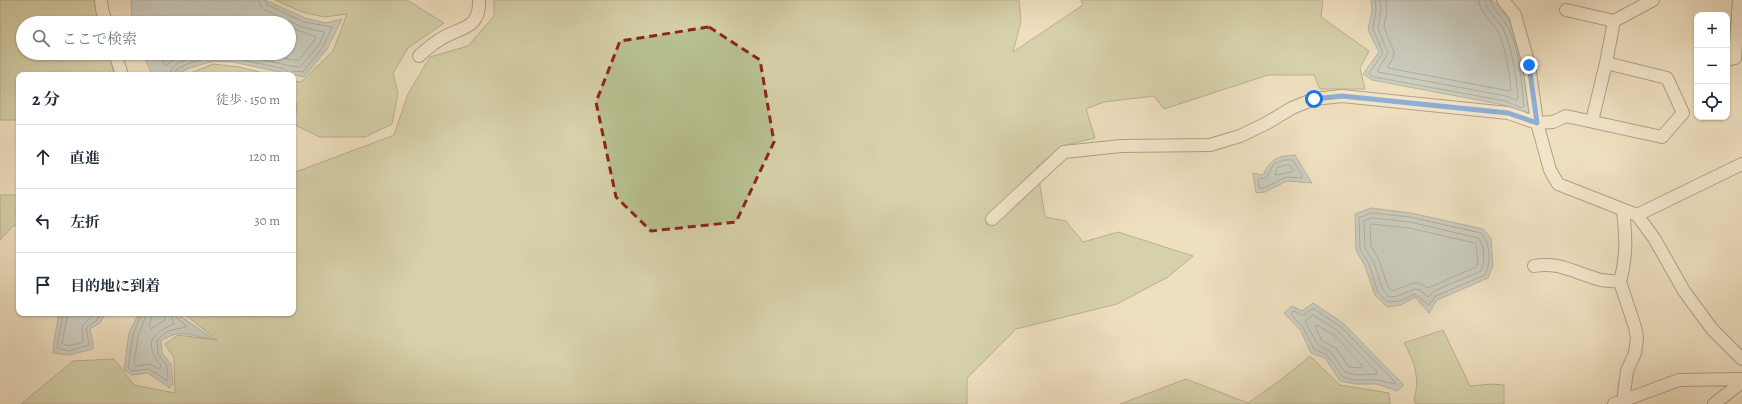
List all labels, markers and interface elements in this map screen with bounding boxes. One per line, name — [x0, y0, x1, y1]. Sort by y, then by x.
map controls — [1694, 12, 1730, 120]
button: + — [1694, 12, 1730, 48]
search box — [16, 16, 296, 60]
icon: search — [30, 27, 52, 49]
text: ここで検索 — [62, 29, 137, 49]
button: − — [1694, 48, 1730, 84]
route end — [1520, 56, 1538, 74]
button: locate — [1694, 84, 1730, 120]
text: 2 分 — [32, 88, 60, 111]
route start — [1305, 90, 1323, 108]
text: 徒歩 · 150 m — [216, 91, 280, 108]
icon: ahead — [32, 146, 54, 168]
text: 直進 — [70, 148, 100, 168]
text: 120 m — [249, 148, 280, 165]
icon: left — [32, 210, 54, 232]
text: 左折 — [70, 212, 100, 232]
text: 30 m — [254, 212, 280, 229]
icon: arrive — [32, 274, 54, 296]
text: 目的地に到着 — [70, 276, 160, 296]

